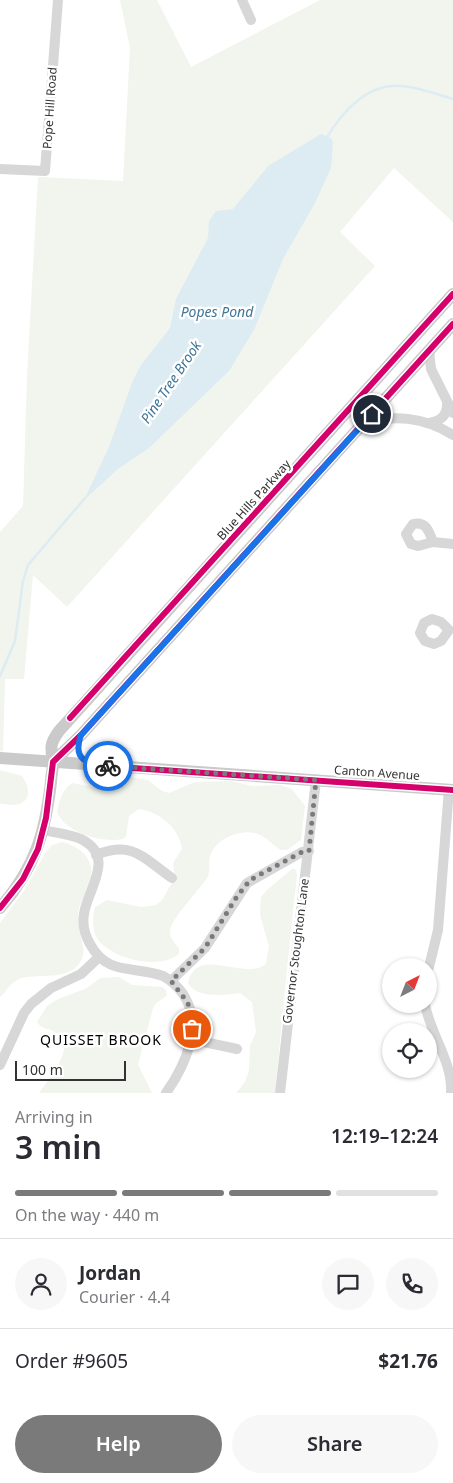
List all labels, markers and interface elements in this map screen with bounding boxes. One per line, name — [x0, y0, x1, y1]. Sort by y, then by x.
street label: Pope Hill Road — [38, 67, 61, 149]
water label: Popes Pond — [181, 302, 254, 321]
water label: Pine Tree Brook — [136, 336, 206, 427]
pin — [351, 393, 393, 435]
icon: home — [358, 400, 386, 428]
street label: Blue Hills Parkway — [213, 455, 295, 544]
courier — [83, 741, 133, 791]
icon: bike — [94, 752, 122, 780]
street label: Canton Avenue — [334, 761, 421, 784]
street label: Governor Stoughton Lane — [278, 877, 313, 1024]
north arrow — [382, 958, 438, 1012]
map controls — [382, 958, 437, 1078]
pin — [171, 1008, 213, 1050]
icon: bag — [178, 1015, 206, 1043]
button: locate — [382, 1023, 437, 1078]
district label: QUISSET BROOK — [40, 1030, 162, 1049]
scale bar — [15, 1058, 126, 1081]
text: 100 m — [22, 1060, 63, 1079]
text: Arriving in — [15, 1106, 93, 1128]
text: 12:19–12:24 — [331, 1123, 438, 1149]
text: 3 min — [15, 1125, 102, 1168]
text: On the way · 440 m — [15, 1204, 159, 1226]
button: person — [15, 1258, 67, 1310]
button: chat — [322, 1258, 374, 1310]
button: phone — [386, 1258, 438, 1310]
text: Jordan — [79, 1260, 141, 1286]
text: Courier · 4.4 — [79, 1286, 170, 1308]
text: Order #9605 — [15, 1348, 128, 1374]
text: $21.76 — [378, 1348, 438, 1374]
button: Help — [15, 1415, 222, 1473]
button: Share — [232, 1415, 438, 1473]

